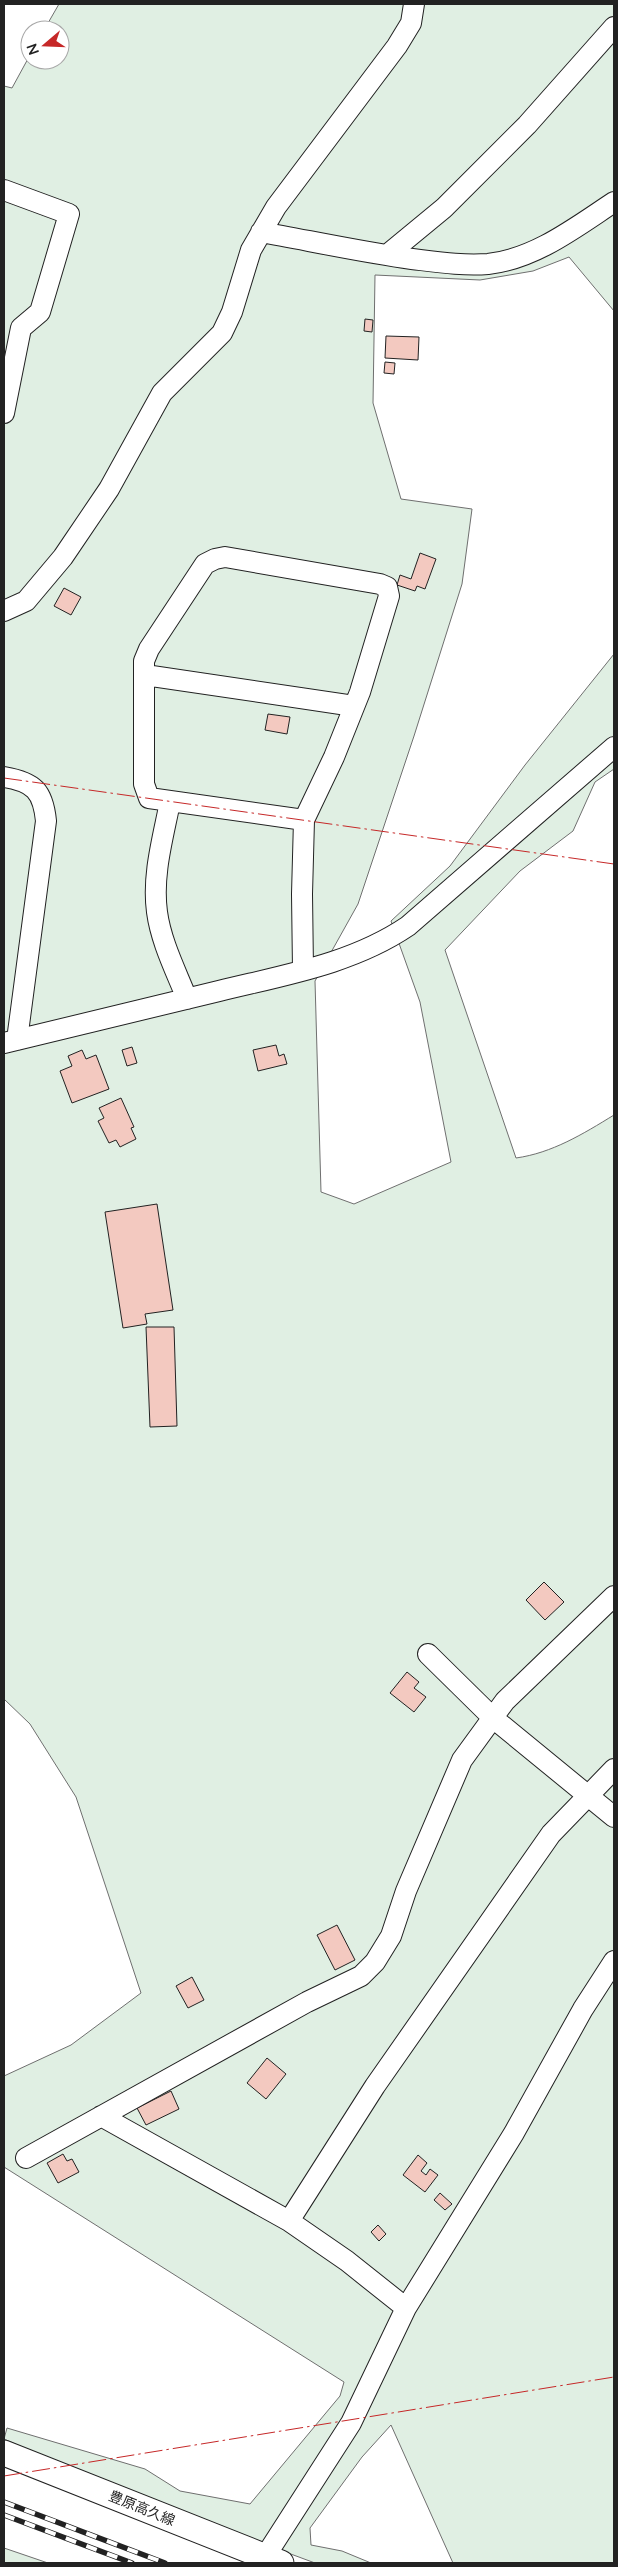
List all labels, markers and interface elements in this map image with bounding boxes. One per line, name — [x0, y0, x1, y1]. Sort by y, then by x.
north arrow — [20, 20, 70, 70]
text: N — [22, 42, 42, 57]
street label: 豊原高久線 — [107, 2487, 178, 2529]

